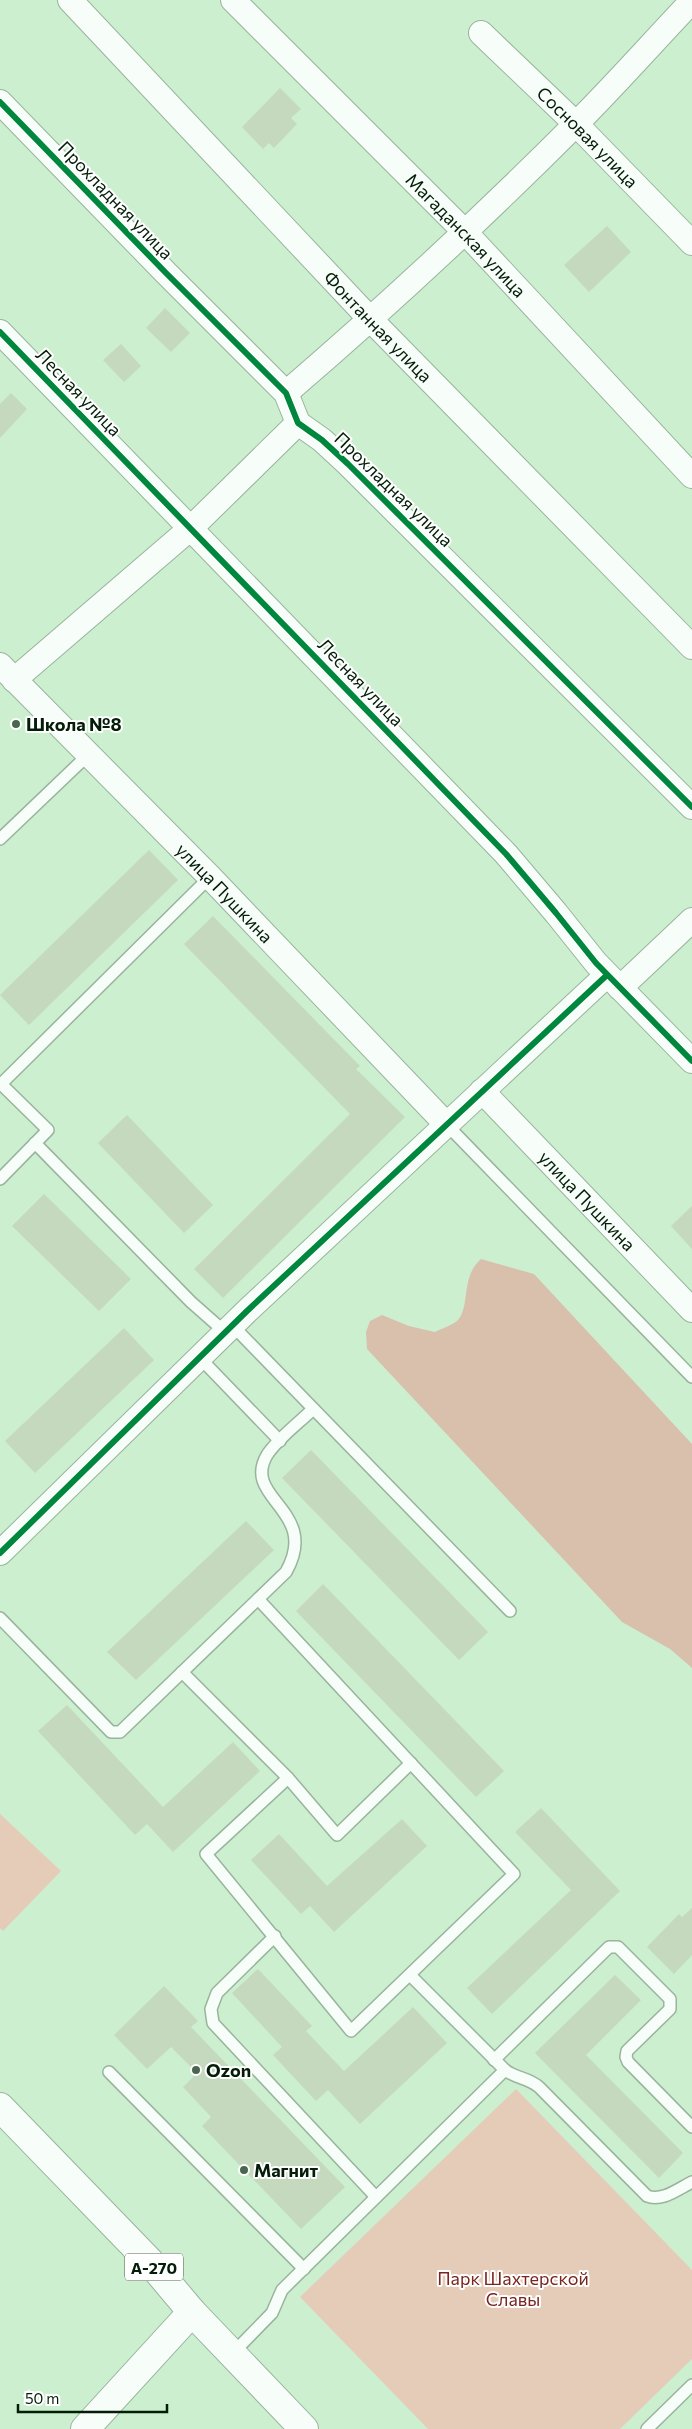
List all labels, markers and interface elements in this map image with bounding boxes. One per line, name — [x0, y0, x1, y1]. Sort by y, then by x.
street label: Сосновая улица — [533, 82, 643, 192]
street label: Прохладная улица — [54, 136, 178, 264]
street label: Магаданская улица — [401, 168, 531, 302]
street label: Фонтанная улица — [320, 266, 437, 387]
street label: Лесная улица — [32, 343, 126, 441]
street label: Прохладная улица — [330, 427, 458, 551]
street label: Лесная улица — [314, 633, 408, 731]
place label: Школа №8 — [26, 713, 122, 735]
marker: Школа №8 — [10, 718, 22, 730]
street label: улица Пушкина — [172, 838, 278, 947]
street label: улица Пушкина — [534, 1146, 640, 1255]
place label: Ozon — [206, 2059, 251, 2081]
marker: Ozon — [190, 2064, 202, 2076]
place label: Магнит — [254, 2159, 318, 2181]
marker: Магнит — [238, 2164, 250, 2176]
road number: А-270 — [125, 2254, 183, 2280]
park label: Парк Шахтерской Славы — [437, 2267, 589, 2310]
scale bar — [18, 2382, 166, 2414]
text: 50 m — [25, 2389, 59, 2407]

